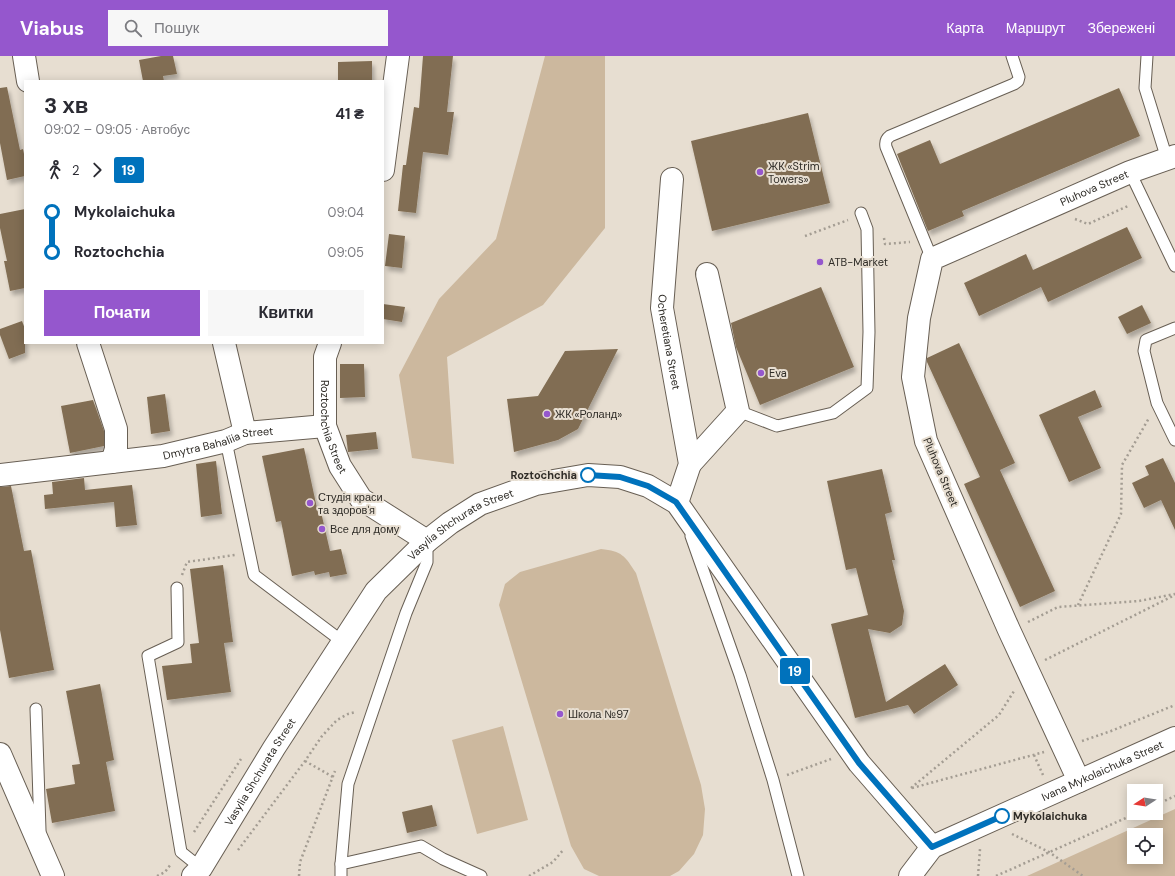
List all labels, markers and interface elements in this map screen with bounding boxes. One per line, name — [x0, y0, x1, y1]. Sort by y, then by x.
search box — [108, 10, 388, 46]
text: Viabus — [20, 16, 84, 41]
icon: search — [122, 17, 144, 39]
text: Пошук — [154, 18, 199, 38]
text: Карта — [946, 19, 984, 37]
text: Маршрут — [1006, 19, 1065, 37]
text: Збережені — [1087, 19, 1155, 37]
text: 3 хв — [44, 91, 88, 120]
text: 41 ₴ — [335, 104, 364, 124]
text: 09:02 – 09:05 · Автобус — [44, 121, 190, 138]
icon: walk — [44, 159, 66, 181]
icon: forward — [86, 159, 108, 181]
place label: ЖК «Strim Towers» — [768, 159, 820, 186]
text: 19 — [122, 161, 136, 179]
text: 2 — [72, 162, 80, 179]
marker: ЖК «Strim Towers» — [755, 167, 765, 177]
street label: Pluhova Street — [1058, 167, 1131, 209]
text: Mykolaichuka — [74, 202, 175, 222]
text: 09:04 — [328, 204, 364, 221]
text: Roztochchia — [74, 242, 165, 262]
text: 09:05 — [327, 244, 364, 261]
place label: ATB-Market — [828, 255, 888, 269]
marker: ATB-Market — [815, 257, 825, 267]
button: Почати — [44, 290, 200, 336]
button: Квитки — [208, 290, 364, 336]
street label: Ocheretiana Street — [655, 294, 684, 391]
place label: Eva — [769, 366, 787, 380]
marker: Eva — [756, 368, 766, 378]
street label: Roztochchia Street — [318, 380, 350, 476]
place label: ЖК «Роланд» — [555, 407, 622, 421]
marker: ЖК «Роланд» — [542, 409, 552, 419]
street label: Dmytra Bahaliia Street — [162, 424, 274, 463]
street label: Pluhova Street — [920, 436, 962, 508]
marker: Roztochchia — [580, 467, 596, 483]
place label: Roztochchia — [511, 468, 577, 482]
street label: Vasylia Shchurata Street — [405, 486, 515, 563]
place label: Студія краси та здоров'я — [318, 490, 383, 517]
marker: Студія краси та здоров'я — [305, 498, 315, 508]
place label: Все для дому — [330, 522, 400, 536]
marker: Все для дому — [317, 524, 327, 534]
line badge: 19 — [777, 658, 813, 684]
text: 19 — [788, 662, 802, 680]
place label: Школа №97 — [568, 707, 629, 721]
marker: Школа №97 — [555, 709, 565, 719]
street label: Vasylia Shchurata Street — [221, 715, 299, 828]
street label: Ivana Mykolaichuka Street — [1039, 737, 1165, 804]
north arrow — [1127, 784, 1163, 820]
map controls — [1127, 784, 1163, 864]
marker: Mykolaichuka — [994, 808, 1010, 824]
place label: Mykolaichuka — [1013, 809, 1087, 823]
button: locate — [1127, 828, 1163, 864]

